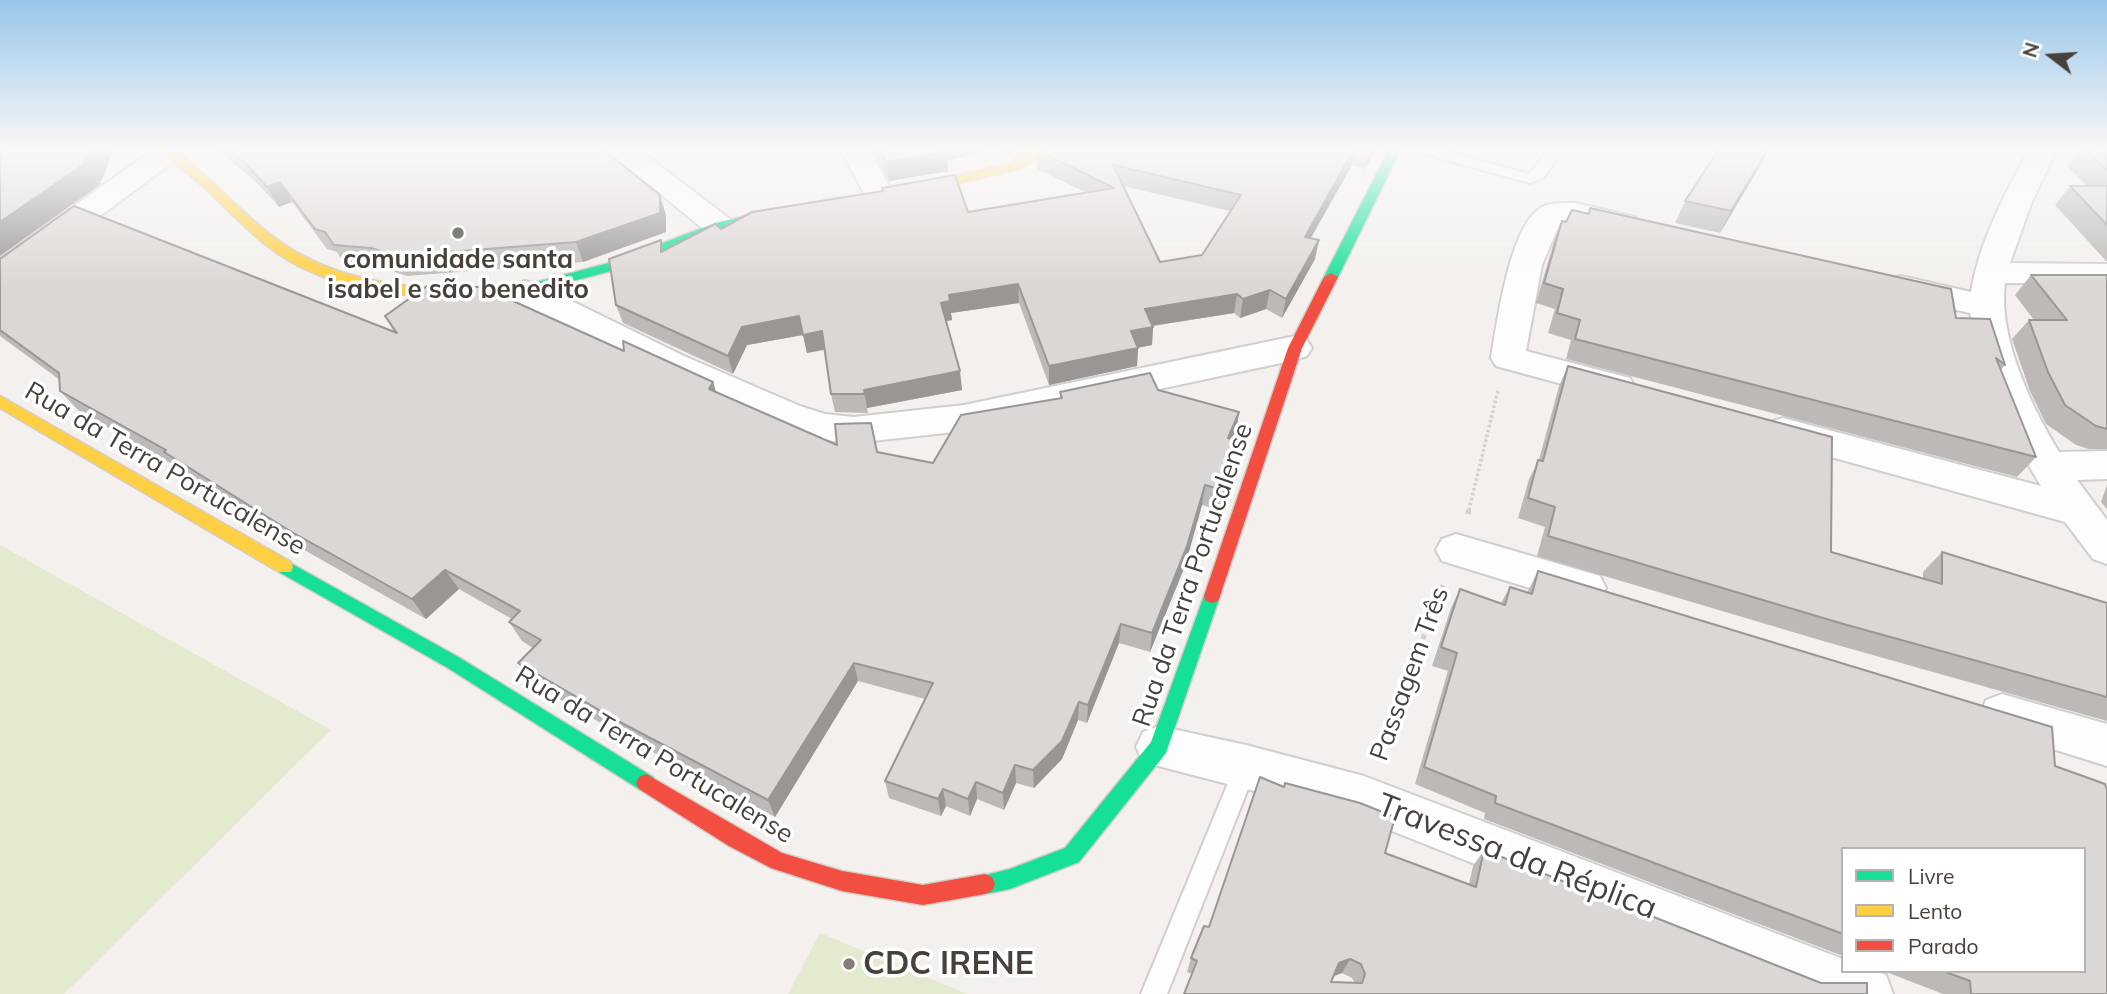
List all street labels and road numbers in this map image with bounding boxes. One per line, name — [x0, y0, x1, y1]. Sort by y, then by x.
street label: Rua da Terra Portucalense — [19, 376, 311, 562]
street label: Rua da Terra Portucalense — [1126, 419, 1260, 731]
street label: Passagem Três — [1364, 583, 1456, 765]
street label: Rua da Terra Portucalense — [509, 660, 799, 850]
street label: Travessa da Réplica — [1372, 786, 1662, 928]

